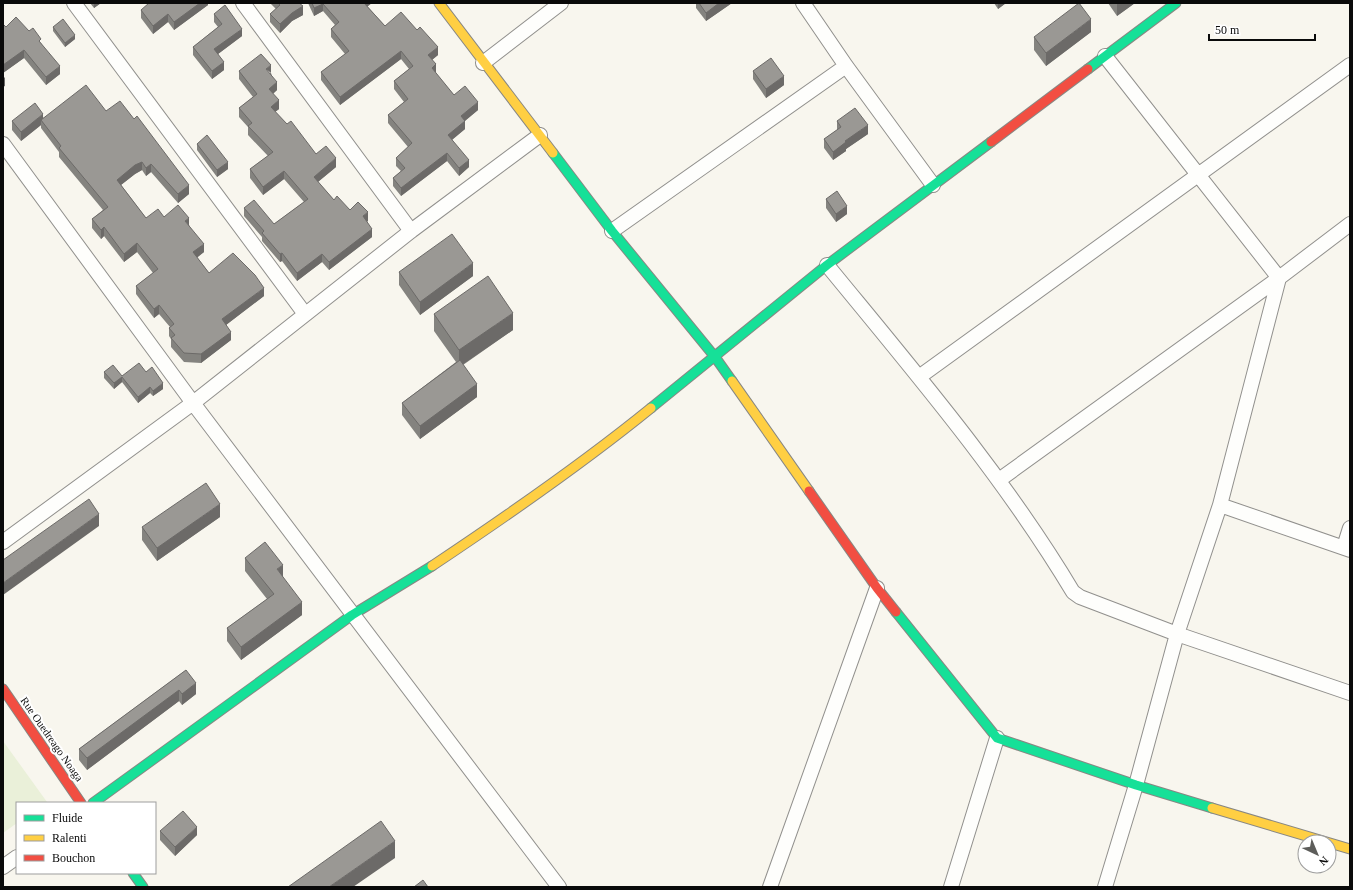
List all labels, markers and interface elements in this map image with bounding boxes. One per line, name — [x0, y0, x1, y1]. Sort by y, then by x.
scale bar — [1209, 16, 1315, 42]
text: 50 m — [1215, 23, 1240, 37]
street label: Rue Ouedreago Noaga — [18, 695, 86, 784]
legend — [16, 802, 156, 874]
text: Fluide — [52, 811, 83, 825]
text: Ralenti — [52, 831, 87, 845]
north arrow — [1297, 834, 1337, 874]
text: Bouchon — [52, 851, 95, 865]
text: N — [1317, 854, 1331, 868]

